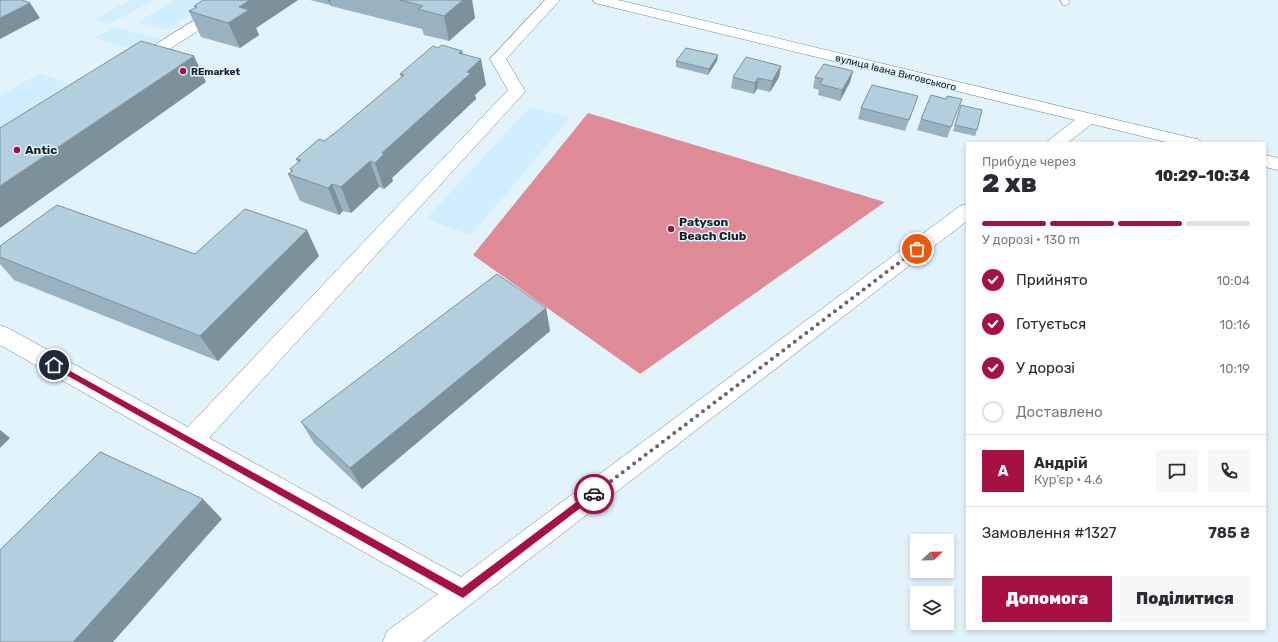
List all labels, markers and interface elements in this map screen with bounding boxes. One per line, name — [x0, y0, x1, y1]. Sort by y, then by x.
street label: вулиця Івана Виговського — [834, 52, 958, 94]
marker: REmarket — [178, 66, 188, 76]
place label: REmarket — [191, 66, 240, 78]
place label: Antic — [25, 143, 57, 157]
marker: Antic — [12, 145, 22, 155]
text: Прибуде через — [982, 154, 1076, 169]
text: 10:29–10:34 — [1155, 167, 1250, 185]
text: 2 хв — [982, 168, 1037, 199]
place label: Patyson Beach Club — [679, 215, 747, 243]
marker: Patyson Beach Club — [666, 224, 676, 234]
pin — [900, 232, 934, 266]
text: У дорозі · 130 m — [982, 232, 1080, 247]
icon: bag — [906, 238, 928, 260]
icon: check — [982, 269, 1004, 291]
text: Прийнято — [1016, 271, 1088, 289]
text: 10:04 — [1217, 273, 1250, 288]
icon: check — [982, 313, 1004, 335]
text: Готується — [1016, 315, 1086, 333]
text: 10:16 — [1219, 317, 1250, 332]
pin — [37, 348, 71, 382]
icon: home — [43, 354, 65, 376]
icon: check — [982, 357, 1004, 379]
text: У дорозі — [1016, 359, 1075, 377]
text: 10:19 — [1220, 361, 1250, 376]
text: Доставлено — [1016, 403, 1103, 421]
button: chat — [1156, 450, 1198, 492]
button: phone — [1208, 450, 1250, 492]
text: Андрій — [1034, 454, 1087, 472]
text: А — [998, 462, 1008, 480]
text: Кур’єр · 4.6 — [1034, 472, 1103, 487]
courier — [574, 474, 614, 514]
icon: car — [583, 483, 605, 505]
text: Замовлення #1327 — [982, 524, 1116, 542]
text: 785 ₴ — [1208, 524, 1250, 542]
north arrow — [910, 534, 954, 578]
map controls — [910, 534, 954, 630]
button: Допомога — [982, 576, 1112, 622]
button: Поділитися — [1120, 576, 1250, 622]
button: layers — [910, 586, 954, 630]

